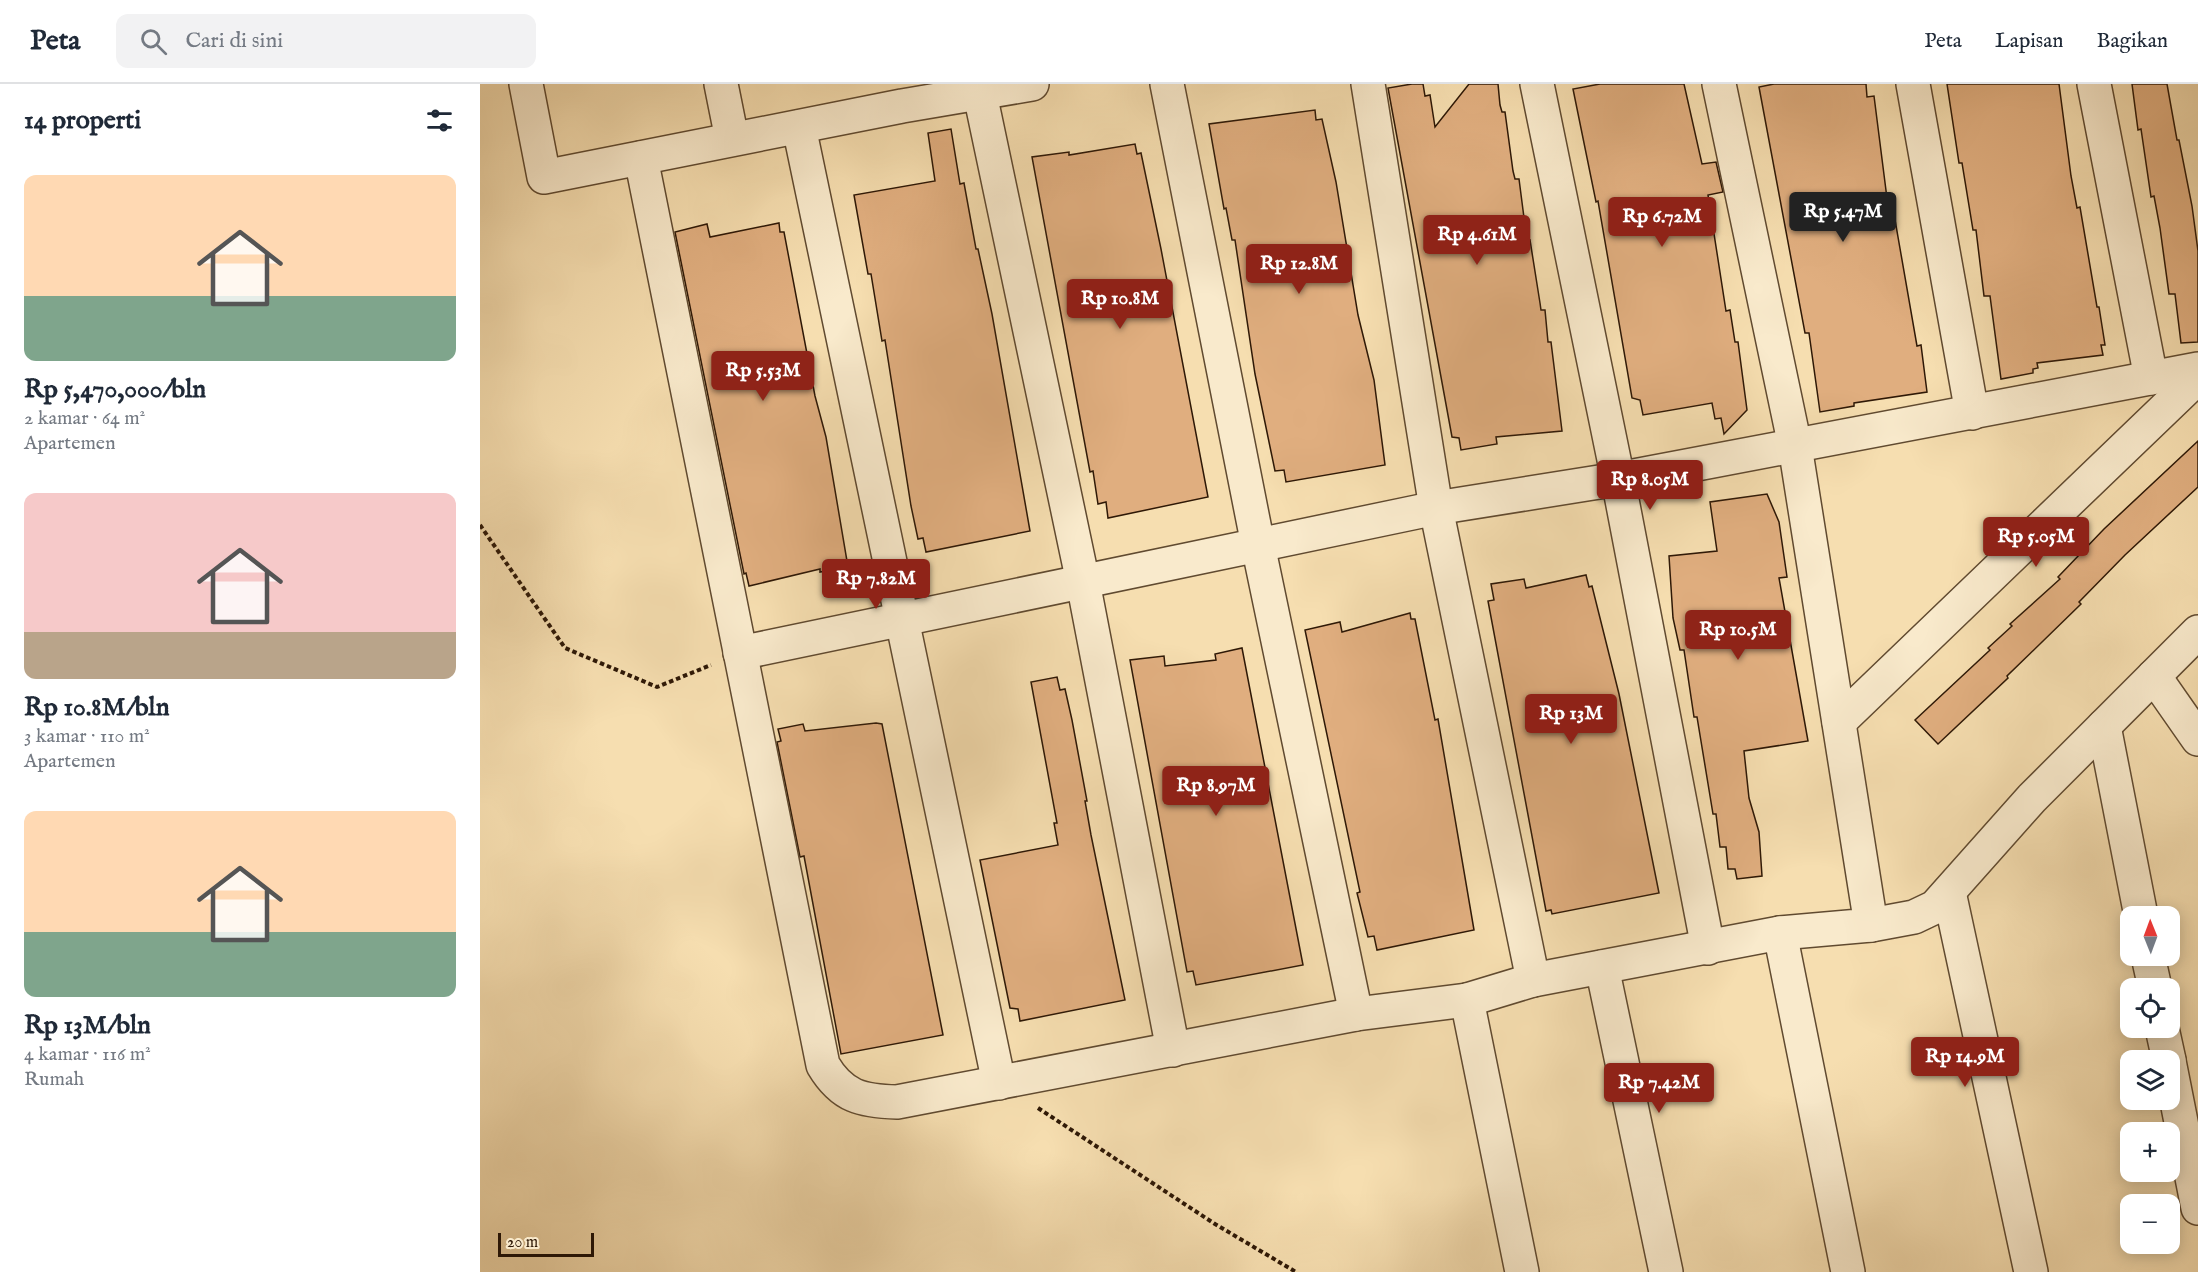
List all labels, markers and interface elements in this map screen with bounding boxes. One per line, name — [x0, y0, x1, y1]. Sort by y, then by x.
search box — [116, 14, 536, 68]
text: Peta — [30, 24, 80, 59]
icon: search — [137, 25, 170, 58]
text: Cari di sini — [185, 27, 283, 55]
text: Peta — [1924, 28, 1962, 55]
text: Lapisan — [1995, 28, 2064, 55]
text: Bagikan — [2097, 28, 2168, 55]
text: 14 properti — [24, 104, 141, 137]
icon: filters — [423, 104, 456, 137]
pin: Rp 5.47M — [1781, 192, 1905, 243]
pin: Rp 6.72M — [1600, 197, 1724, 248]
text: Rp 5.47M — [1803, 199, 1883, 224]
text: Rp 6.72M — [1622, 204, 1702, 229]
icon: home — [186, 214, 294, 322]
pin: Rp 4.61M — [1415, 215, 1539, 266]
text: Rp 4.61M — [1437, 222, 1517, 247]
pin: Rp 12.8M — [1237, 244, 1361, 295]
text: Rp 12.8M — [1260, 251, 1338, 276]
pin: Rp 10.8M — [1058, 279, 1182, 330]
text: Rp 10.8M — [1081, 286, 1159, 311]
pin: Rp 5.53M — [701, 351, 825, 402]
text: Rp 5.53M — [725, 358, 801, 383]
text: Rp 5,470,000/bln — [24, 373, 206, 406]
text: 2 kamar · 64 m² — [24, 406, 145, 431]
text: Apartemen — [24, 431, 116, 456]
pin: Rp 8.05M — [1588, 460, 1712, 511]
text: Rp 8.05M — [1611, 467, 1689, 492]
pin: Rp 5.05M — [1974, 517, 2098, 568]
text: Rp 5.05M — [1997, 524, 2075, 549]
icon: home — [186, 532, 294, 640]
pin: Rp 7.82M — [814, 559, 938, 610]
text: Rp 7.82M — [836, 566, 916, 591]
pin: Rp 10.5M — [1676, 610, 1800, 661]
text: Rp 10.5M — [1699, 617, 1777, 642]
text: Rp 10.8M/bln — [24, 691, 170, 724]
pin: Rp 13M — [1522, 694, 1620, 745]
text: Rp 13M — [1539, 701, 1603, 726]
text: 3 kamar · 110 m² — [24, 724, 150, 749]
text: Apartemen — [24, 749, 116, 774]
pin: Rp 8.97M — [1154, 766, 1278, 817]
text: Rp 8.97M — [1176, 773, 1256, 798]
icon: home — [186, 850, 294, 958]
north arrow — [2120, 906, 2180, 966]
map controls — [2120, 906, 2180, 1254]
button: locate — [2120, 978, 2180, 1038]
text: Rp 13M/bln — [24, 1009, 151, 1042]
pin: Rp 14.9M — [1903, 1037, 2027, 1088]
text: 4 kamar · 116 m² — [24, 1042, 151, 1067]
text: Rp 14.9M — [1925, 1044, 2005, 1069]
button: layers — [2120, 1050, 2180, 1110]
pin: Rp 7.42M — [1597, 1063, 1721, 1114]
text: Rumah — [24, 1067, 84, 1092]
text: Rp 7.42M — [1618, 1070, 1700, 1095]
button: + — [2120, 1122, 2180, 1182]
button: − — [2120, 1194, 2180, 1254]
scale bar — [498, 1230, 594, 1258]
text: 20 m — [507, 1233, 538, 1253]

